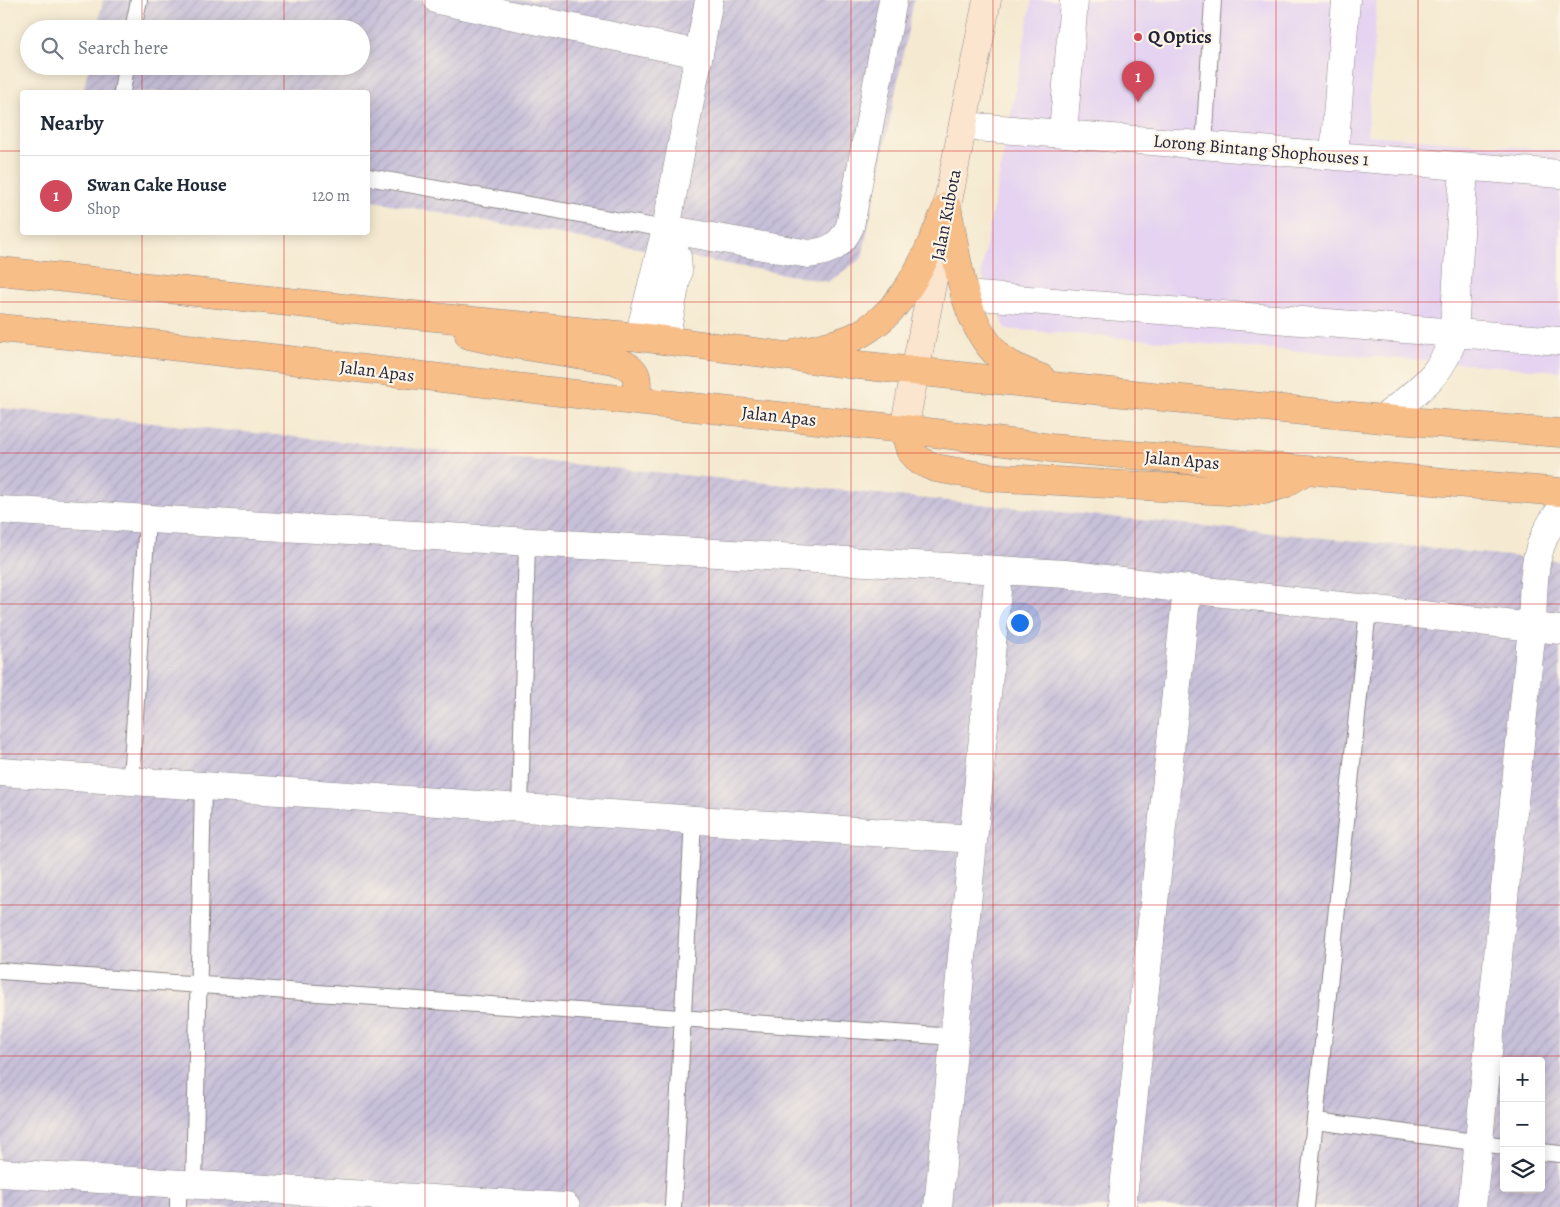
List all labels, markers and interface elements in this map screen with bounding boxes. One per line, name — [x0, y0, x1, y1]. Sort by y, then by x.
search box — [20, 20, 370, 75]
place label: Q Optics — [1148, 25, 1212, 49]
marker: Q Optics — [1132, 31, 1144, 43]
icon: search — [38, 34, 66, 62]
text: Search here — [78, 35, 168, 61]
pin: 1 — [1122, 61, 1154, 102]
text: Nearby — [40, 109, 103, 137]
street label: Lorong Bintang Shophouses 1 — [1152, 129, 1370, 171]
street label: Jalan Kubota — [925, 166, 967, 263]
text: Swan Cake House — [87, 172, 227, 198]
text: 1 — [53, 185, 59, 207]
text: 120 m — [312, 185, 350, 207]
text: Shop — [87, 198, 120, 220]
street label: Jalan Apas — [338, 355, 416, 387]
street label: Jalan Apas — [740, 400, 818, 432]
street label: Jalan Apas — [1143, 445, 1221, 475]
your location — [1007, 610, 1033, 636]
map controls — [1500, 1057, 1545, 1192]
button: + — [1500, 1057, 1545, 1102]
button: − — [1500, 1102, 1545, 1147]
button: layers — [1500, 1147, 1545, 1192]

